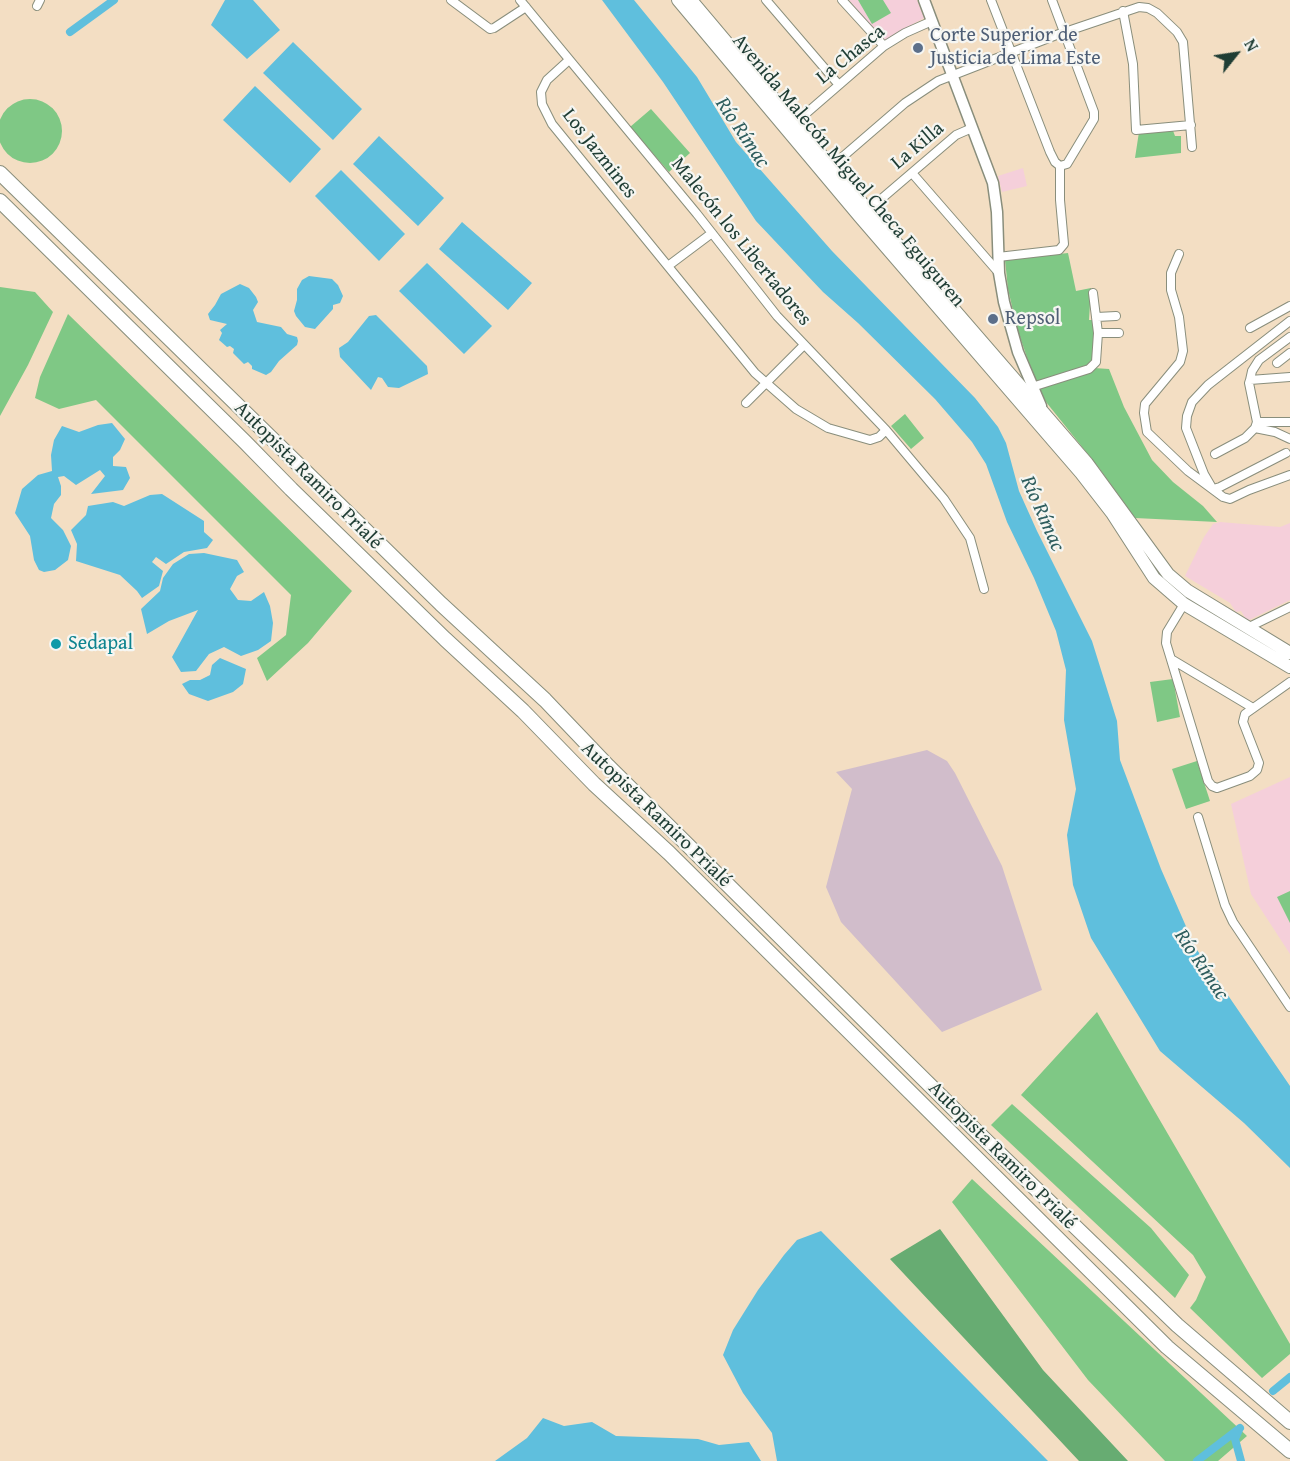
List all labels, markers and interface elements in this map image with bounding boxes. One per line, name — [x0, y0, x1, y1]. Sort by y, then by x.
street label: La Chasca — [812, 20, 890, 90]
place label: Corte Superior de Justicia de Lima Este — [930, 24, 1101, 71]
north arrow — [1206, 24, 1266, 84]
street label: Avenida Malecón Miguel Checa Eguiguren — [727, 30, 969, 312]
text: N — [1239, 34, 1265, 56]
marker: Corte Superior de Justicia de Lima Este — [911, 41, 925, 55]
water label: Río Rímac — [709, 93, 775, 173]
street label: Los Jazmines — [557, 104, 641, 204]
street label: La Killa — [887, 117, 949, 175]
street label: Malecón los Libertadores — [666, 153, 816, 331]
place label: Repsol — [1005, 307, 1060, 331]
marker: Repsol — [986, 312, 1000, 326]
street label: Autopista Ramiro Prialé — [229, 397, 387, 555]
water label: Río Rímac — [1014, 472, 1070, 556]
place label: Sedapal — [68, 632, 133, 656]
marker: Sedapal — [49, 637, 63, 651]
street label: Autopista Ramiro Prialé — [576, 737, 736, 893]
water label: Río Rímac — [1168, 925, 1234, 1005]
street label: Autopista Ramiro Prialé — [923, 1077, 1081, 1235]

